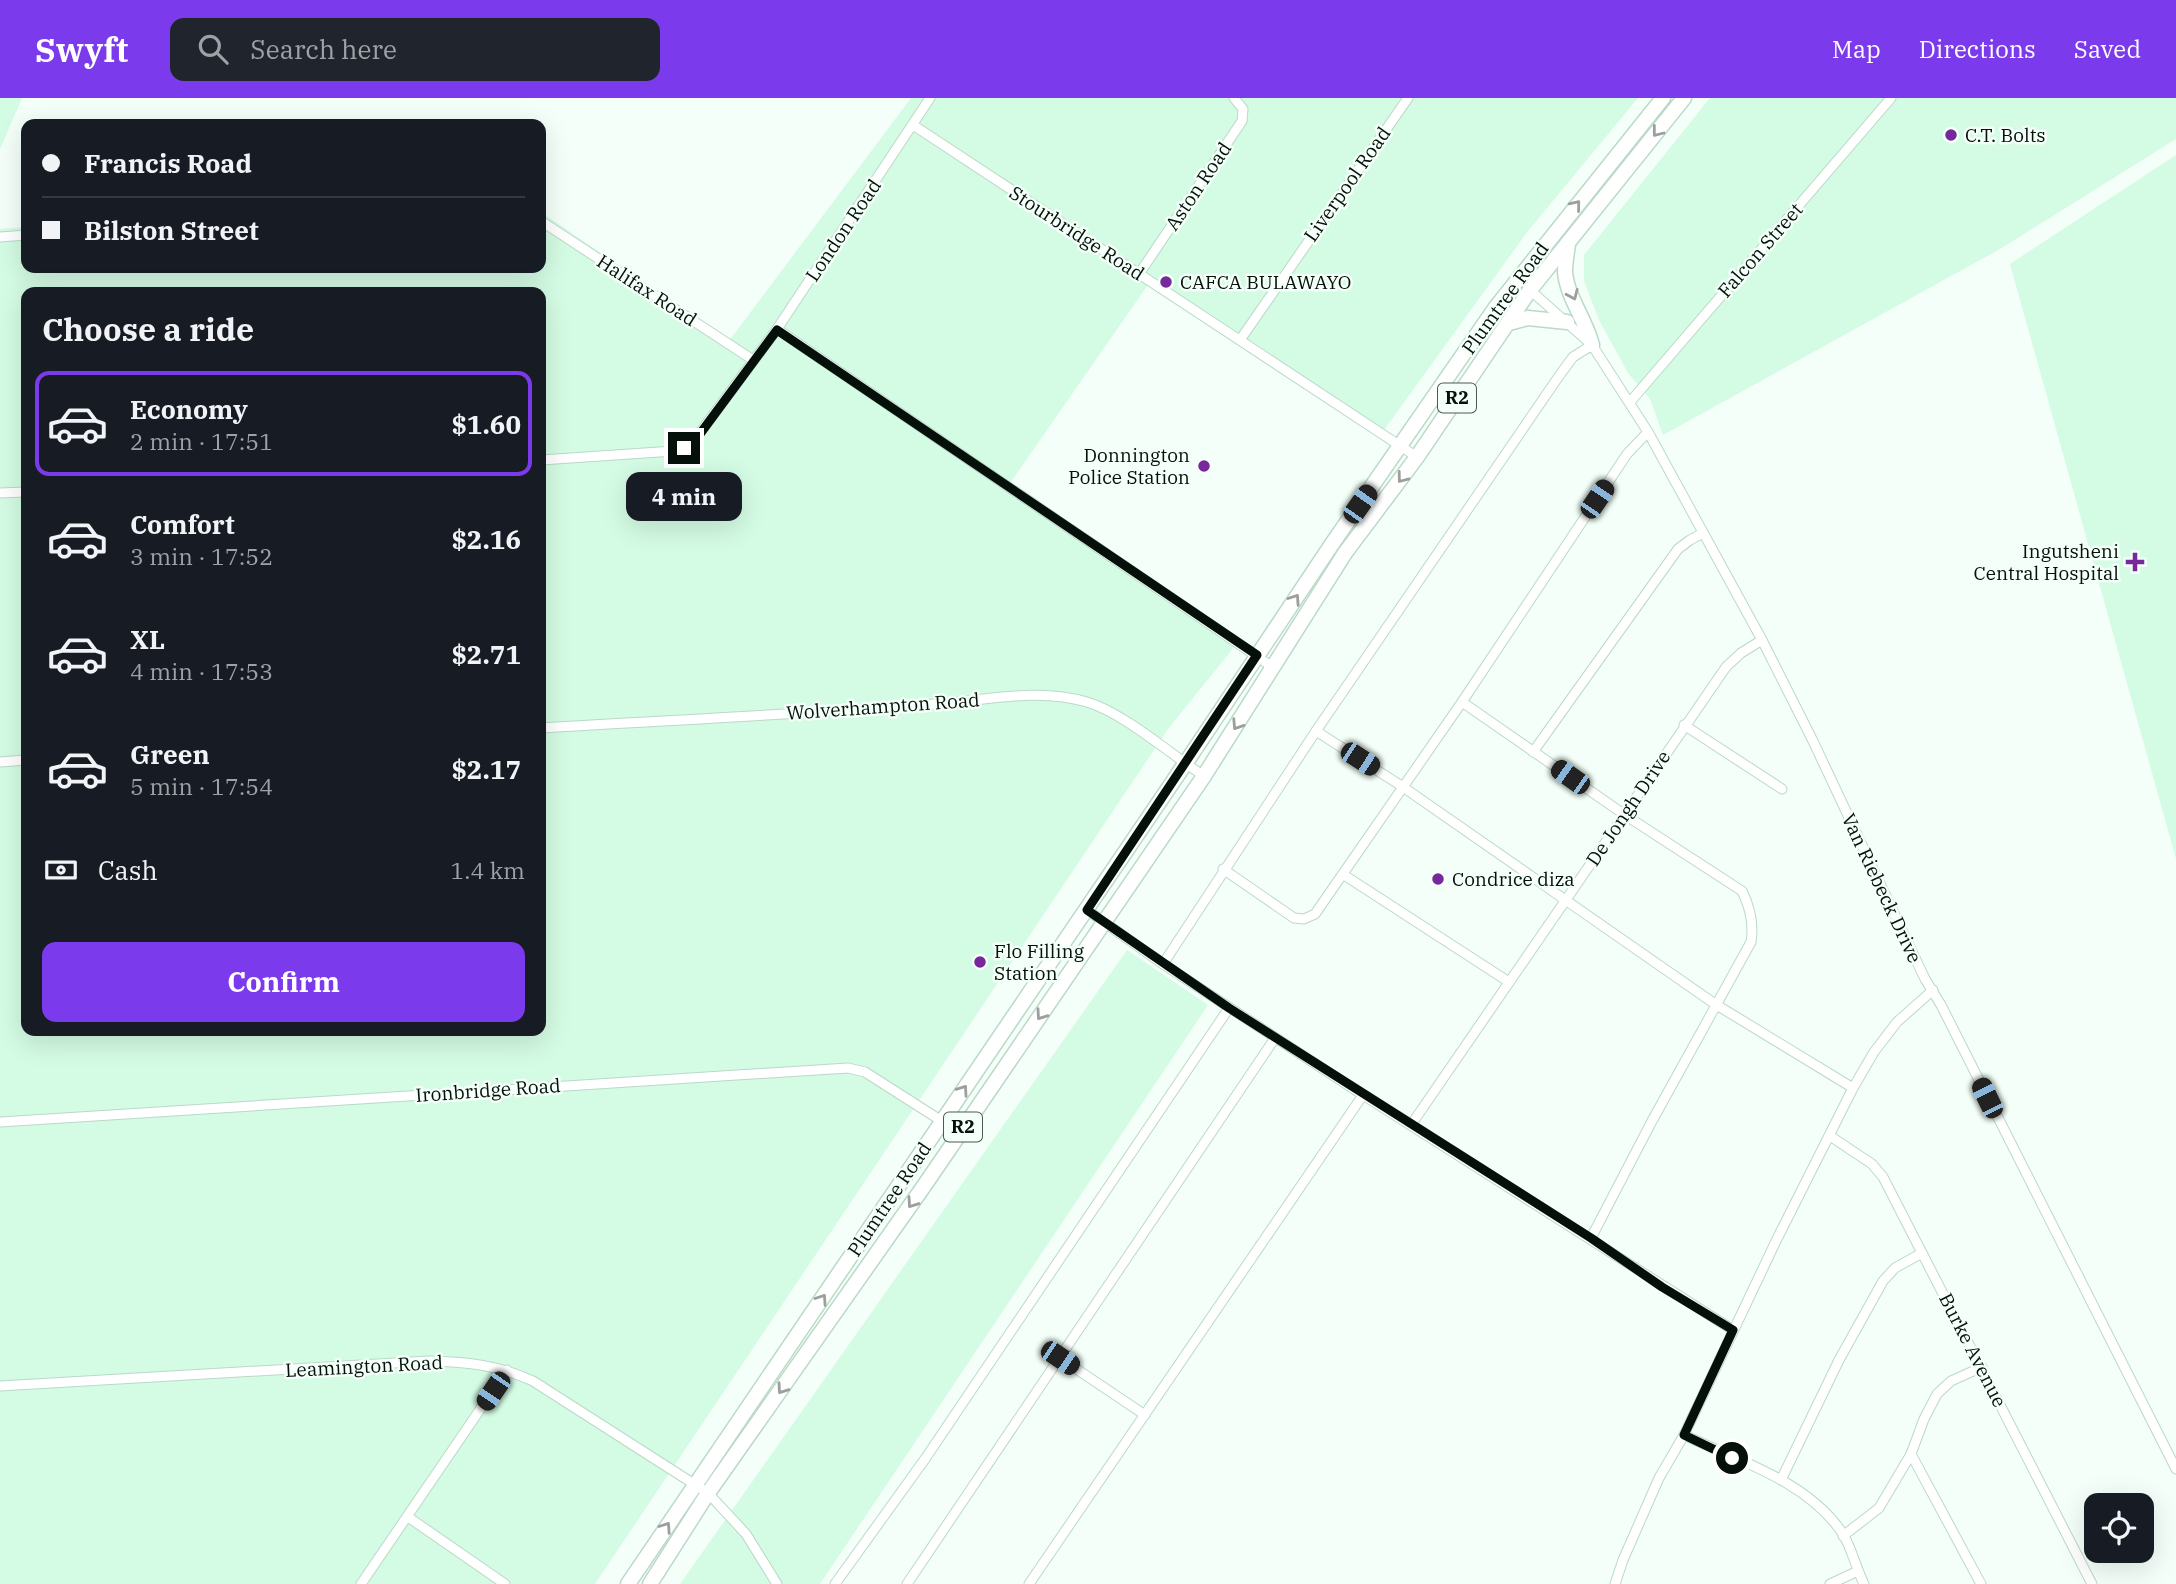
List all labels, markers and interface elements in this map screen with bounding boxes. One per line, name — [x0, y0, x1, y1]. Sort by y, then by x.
search box — [170, 18, 660, 81]
text: Swyft — [35, 28, 128, 71]
icon: search — [194, 30, 232, 68]
text: Search here — [250, 32, 397, 66]
text: Map — [1832, 33, 1881, 65]
text: Directions — [1919, 33, 2036, 65]
text: Saved — [2074, 33, 2141, 65]
street label: Liverpool Road — [1299, 122, 1395, 246]
place label: C.T. Bolts — [1965, 123, 2046, 147]
one-way arrow — [1653, 124, 1666, 137]
marker: C.T. Bolts — [1943, 127, 1959, 143]
street label: Aston Road — [1160, 137, 1236, 235]
text: Francis Road — [84, 146, 252, 180]
street label: London Road — [800, 174, 886, 286]
street label: Stourbridge Road — [1005, 180, 1149, 286]
street label: Falcon Street — [1712, 198, 1808, 302]
one-way arrow — [1568, 201, 1580, 214]
text: Bilston Street — [84, 213, 259, 247]
street label: Plumtree Road — [1456, 237, 1554, 359]
street label: Halifax Road — [593, 249, 701, 331]
place label: CAFCA BULAWAYO — [1180, 270, 1351, 294]
marker: CAFCA BULAWAYO — [1158, 274, 1174, 290]
one-way arrow — [1564, 288, 1578, 300]
text: Choose a ride — [42, 308, 254, 350]
road number: R2 — [1438, 384, 1476, 412]
icon: car — [46, 392, 109, 455]
text: Economy — [130, 392, 248, 426]
text: $1.60 — [451, 407, 521, 441]
text: 2 min · 17:51 — [130, 426, 273, 456]
route end — [668, 432, 700, 464]
place label: Donnington Police Station — [1068, 443, 1190, 489]
marker: Donnington Police Station — [1196, 458, 1212, 474]
one-way arrow — [1397, 470, 1410, 482]
callout: 4 min — [626, 472, 742, 522]
car — [1577, 476, 1618, 522]
text: 4 min — [652, 481, 716, 511]
car — [1340, 481, 1381, 527]
icon: car — [46, 507, 109, 570]
text: Comfort — [130, 507, 235, 541]
text: $2.16 — [451, 522, 521, 556]
place label: Ingutsheni Central Hospital — [1974, 539, 2119, 585]
text: 3 min · 17:52 — [130, 541, 273, 571]
marker: Ingutsheni Central Hospital — [2125, 552, 2145, 572]
one-way arrow — [1286, 594, 1299, 607]
icon: car — [46, 622, 109, 685]
text: XL — [130, 622, 165, 656]
text: $2.71 — [451, 637, 521, 671]
text: 4 min · 17:53 — [130, 656, 273, 686]
street label: Wolverhampton Road — [786, 687, 980, 725]
one-way arrow — [1233, 717, 1245, 730]
icon: car — [46, 737, 109, 800]
text: Green — [130, 737, 210, 771]
car — [1337, 739, 1384, 779]
street label: De Jongh Drive — [1581, 746, 1675, 870]
text: $2.17 — [451, 752, 521, 786]
car — [1547, 756, 1594, 798]
text: 5 min · 17:54 — [130, 771, 273, 801]
street label: Van Riebeck Drive — [1837, 809, 1927, 967]
icon: cash — [42, 851, 80, 889]
text: Cash — [98, 853, 158, 887]
text: 1.4 km — [451, 855, 525, 885]
place label: Condrice diza — [1452, 867, 1575, 891]
marker: Condrice diza — [1430, 871, 1446, 887]
place label: Flo Filling Station — [994, 939, 1085, 985]
button: Confirm — [42, 942, 525, 1022]
marker: Flo Filling Station — [972, 954, 988, 970]
one-way arrow — [1036, 1007, 1049, 1020]
street label: Ironbridge Road — [415, 1073, 561, 1107]
car — [1969, 1075, 2006, 1121]
one-way arrow — [955, 1085, 967, 1098]
road number: R2 — [944, 1112, 982, 1142]
street label: Plumtree Road — [842, 1137, 936, 1261]
one-way arrow — [908, 1195, 921, 1208]
street label: Burke Avenue — [1934, 1289, 2012, 1411]
one-way arrow — [814, 1294, 826, 1307]
car — [1037, 1338, 1084, 1378]
street label: Leamington Road — [285, 1350, 443, 1382]
car — [473, 1368, 514, 1414]
one-way arrow — [778, 1381, 790, 1394]
route start — [1716, 1442, 1748, 1474]
map controls — [2084, 1493, 2154, 1563]
button: locate — [2084, 1493, 2154, 1563]
one-way arrow — [658, 1522, 670, 1535]

